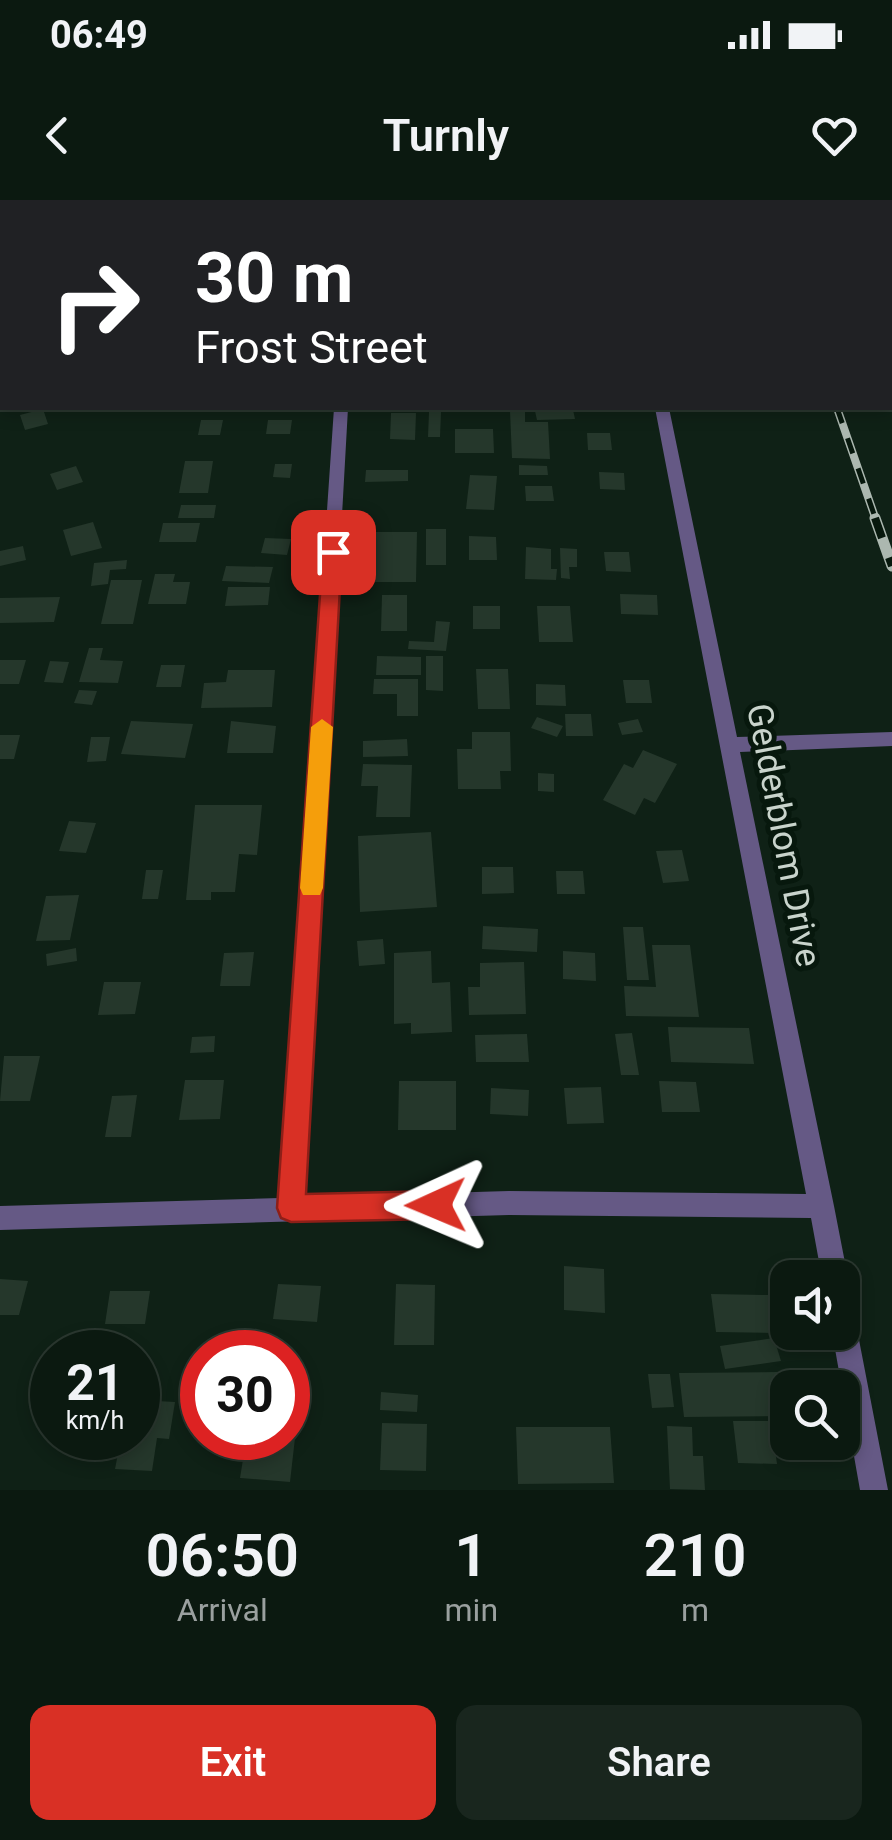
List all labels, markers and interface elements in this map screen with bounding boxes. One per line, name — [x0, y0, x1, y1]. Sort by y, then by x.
text: 06:49 — [50, 13, 148, 57]
icon: back — [30, 108, 85, 163]
icon: heart — [807, 108, 862, 163]
text: Turnly — [383, 109, 509, 162]
text: 30 m — [195, 237, 353, 319]
icon: right — [30, 240, 160, 370]
text: Frost Street — [195, 321, 428, 374]
pin — [291, 510, 376, 595]
icon: arrive — [306, 525, 361, 580]
street label: Gelderblom Drive — [738, 700, 829, 970]
position arrow — [384, 1153, 488, 1257]
map controls — [770, 1260, 860, 1460]
button: sound — [770, 1260, 860, 1350]
speed limit sign: 30 — [180, 1330, 310, 1460]
text: 21 — [66, 1354, 124, 1412]
button: search — [770, 1370, 860, 1460]
text: km/h — [66, 1406, 124, 1435]
text: 06:50 — [146, 1520, 299, 1591]
text: 1 — [454, 1520, 488, 1591]
text: 210 — [644, 1520, 746, 1591]
text: Arrival — [177, 1591, 268, 1629]
text: min — [445, 1591, 498, 1629]
text: m — [681, 1591, 709, 1629]
button: Exit — [30, 1705, 436, 1820]
button: Share — [456, 1705, 862, 1820]

